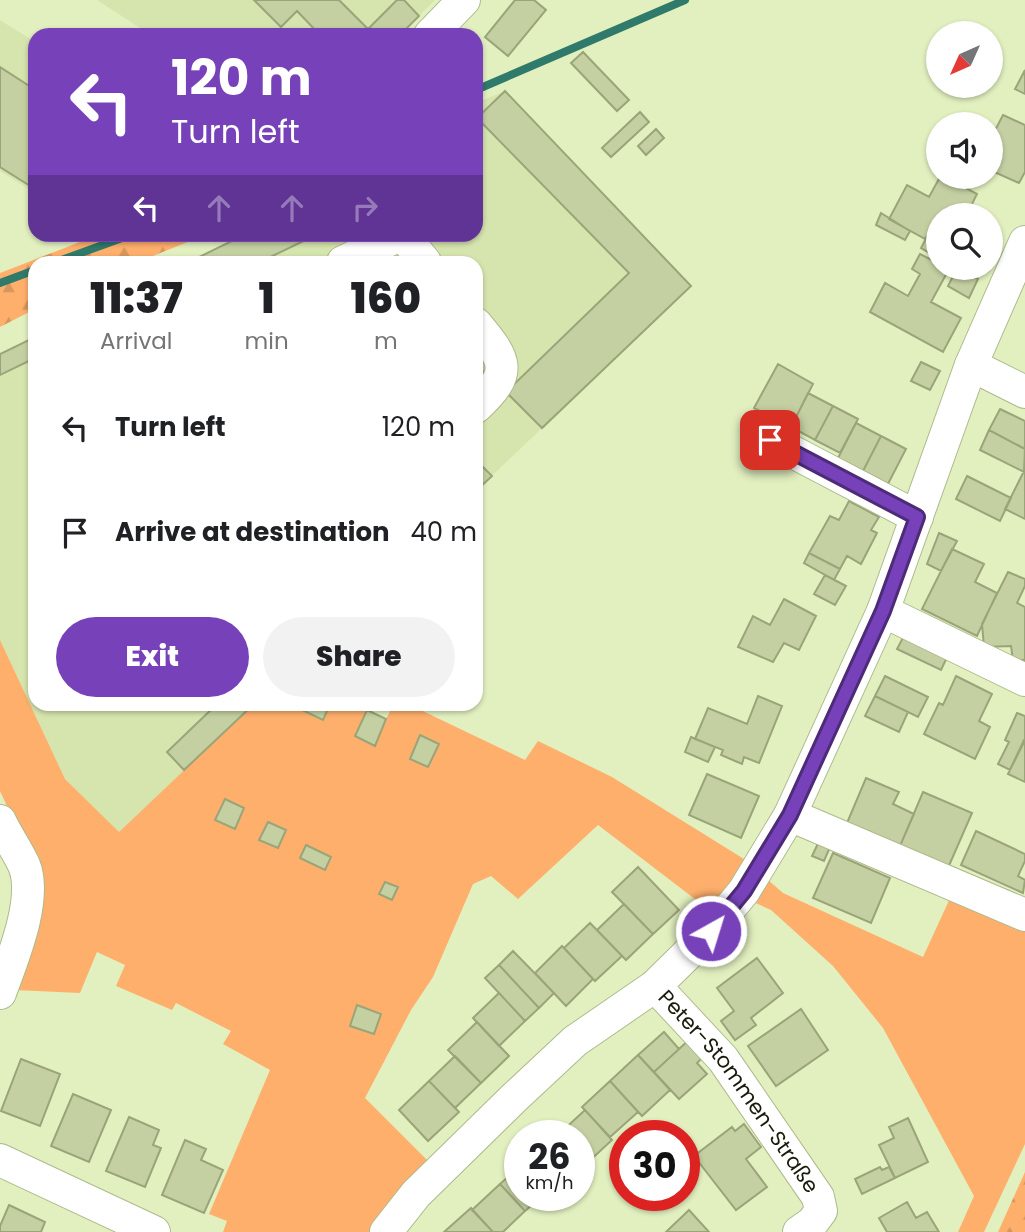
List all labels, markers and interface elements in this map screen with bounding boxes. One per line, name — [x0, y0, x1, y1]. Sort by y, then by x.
north arrow — [926, 21, 1003, 98]
map controls — [926, 21, 1003, 280]
text: 120 m — [171, 44, 312, 112]
icon: left — [56, 56, 147, 147]
text: Turn left — [171, 109, 300, 154]
button: sound — [926, 112, 1003, 189]
icon: left — [127, 189, 165, 227]
icon: ahead — [200, 189, 238, 227]
icon: ahead — [273, 189, 311, 227]
icon: right — [346, 189, 384, 227]
button: search — [926, 203, 1003, 280]
text: 11:37 — [90, 269, 183, 328]
text: 1 — [258, 269, 275, 328]
text: 160 — [351, 269, 421, 328]
text: Arrival — [100, 325, 173, 357]
text: min — [245, 325, 289, 357]
text: m — [374, 325, 398, 357]
icon: left — [56, 409, 94, 447]
text: Turn left — [115, 409, 226, 445]
text: 120 m — [382, 409, 455, 445]
pin — [740, 410, 800, 470]
icon: arrive — [751, 421, 789, 459]
icon: arrive — [56, 514, 94, 552]
text: Arrive at destination — [115, 514, 390, 550]
text: 40 m — [411, 514, 477, 550]
button: Exit — [56, 617, 249, 697]
button: Share — [263, 617, 455, 697]
position arrow — [674, 894, 748, 968]
street label: Peter-Stommen-Straße — [652, 983, 826, 1199]
speed limit sign: 30 — [609, 1120, 700, 1211]
text: 26 — [528, 1132, 571, 1181]
text: km/h — [526, 1170, 573, 1195]

